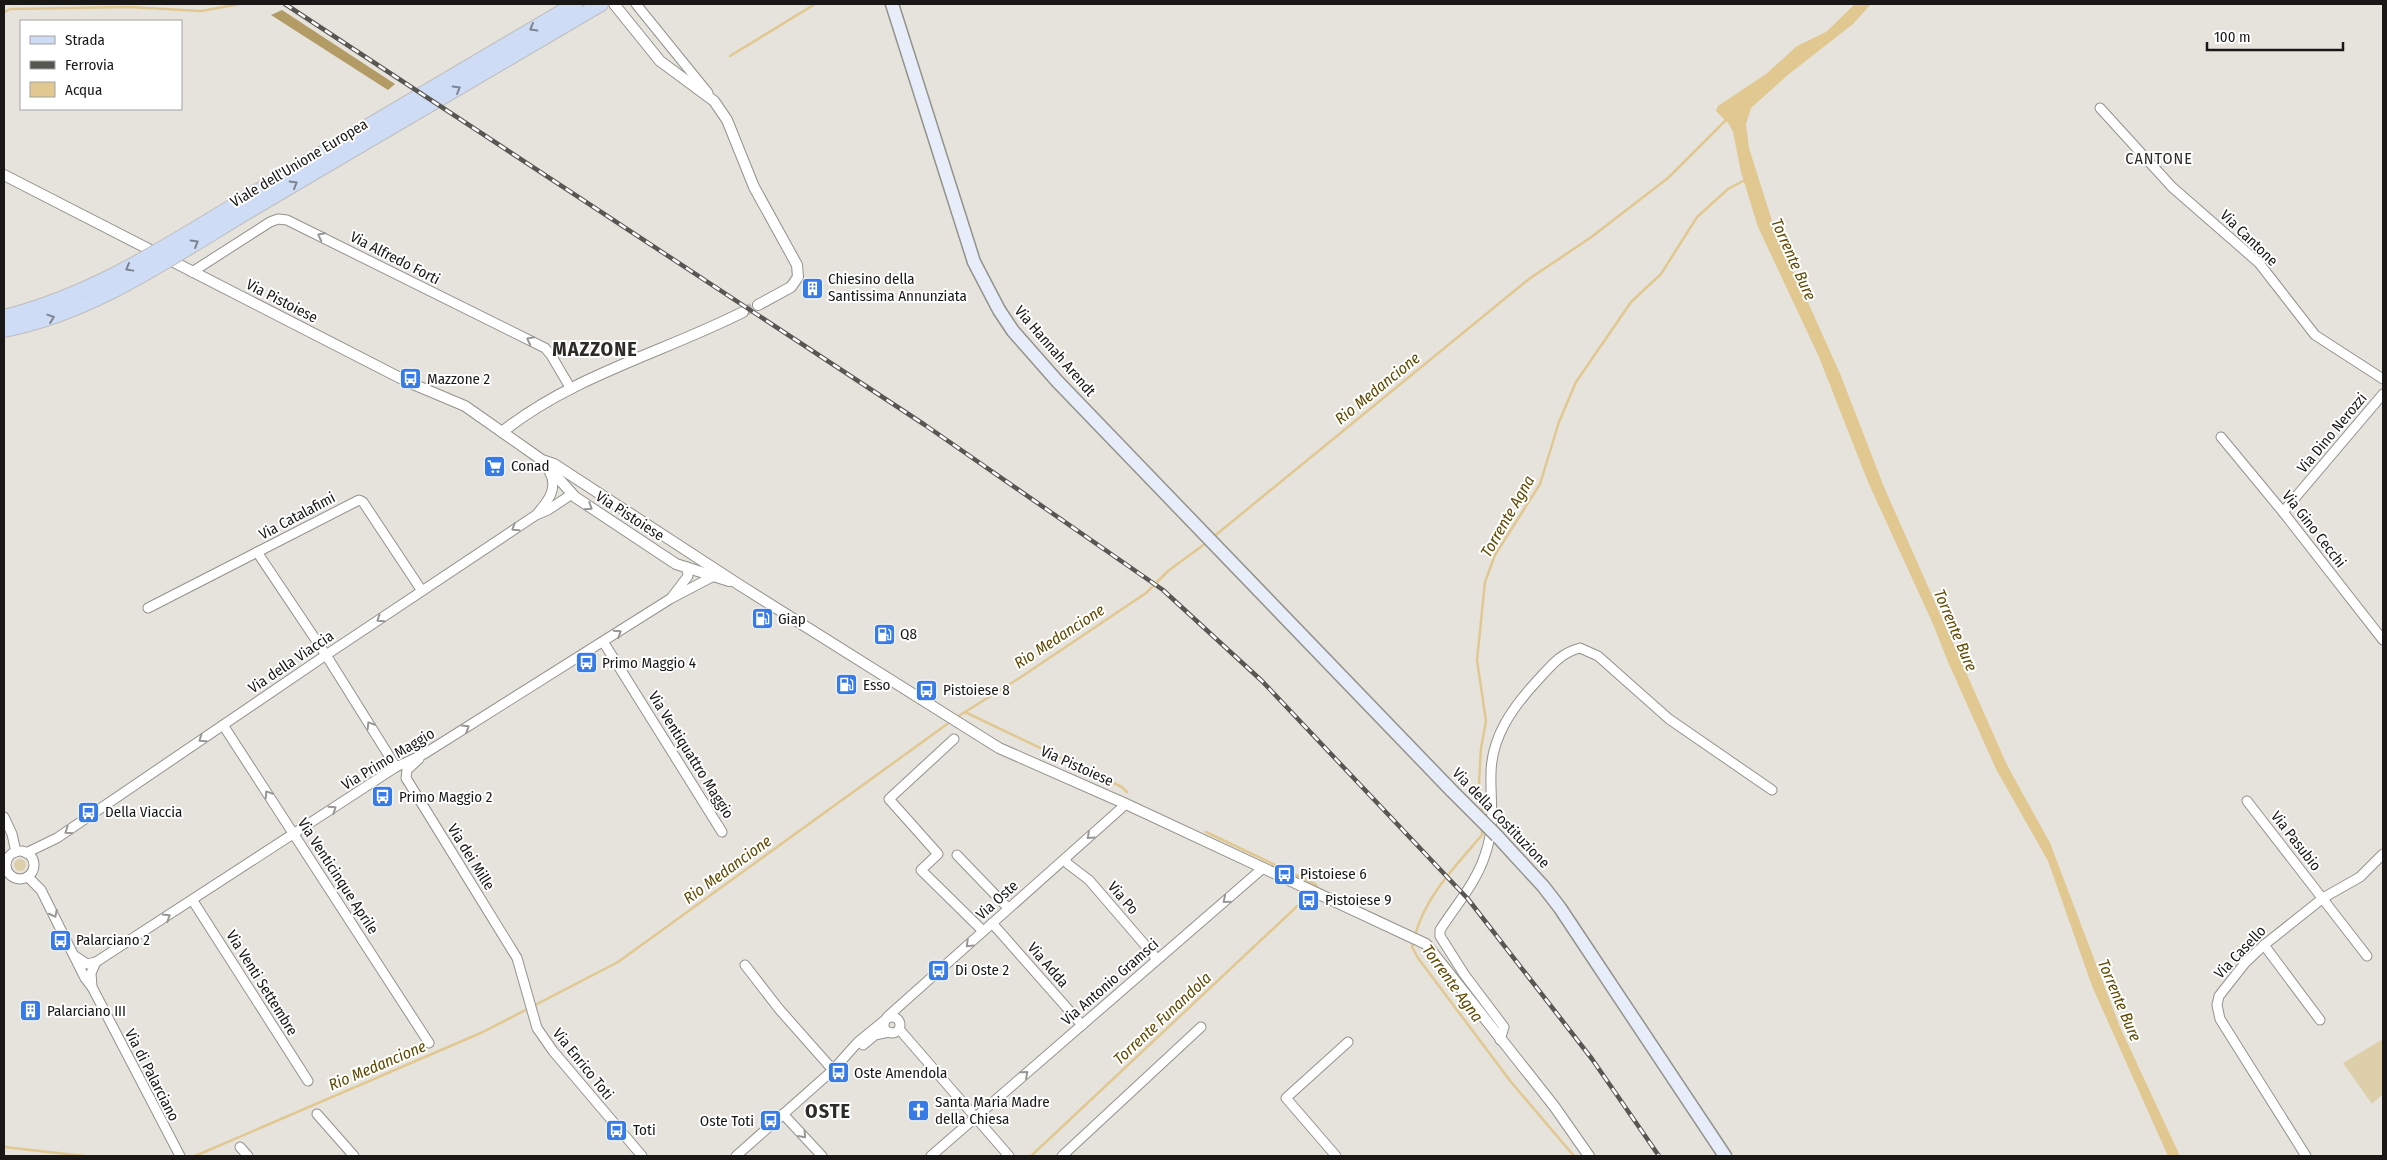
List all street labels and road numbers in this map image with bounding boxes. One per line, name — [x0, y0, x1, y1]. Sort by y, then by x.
street label: Viale dell'Unione Europea — [227, 115, 371, 211]
street label: Via Cantone — [2217, 206, 2281, 270]
street label: Via Alfredo Forti — [347, 228, 443, 288]
street label: Via Pistoiese — [243, 275, 321, 327]
street label: Via Hannah Arendt — [1011, 302, 1099, 400]
street label: Via Dino Nerozzi — [2293, 389, 2371, 477]
street label: Via Pistoiese — [592, 487, 668, 545]
street label: Via Gino Cecchi — [2278, 487, 2350, 571]
street label: Via Catalafimi — [256, 488, 338, 544]
street label: Via della Viaccia — [245, 627, 337, 697]
street label: Via Ventiquattro Maggio — [645, 688, 737, 822]
street label: Via Primo Maggio — [338, 724, 438, 794]
street label: Via Pistoiese — [1038, 742, 1116, 790]
street label: Via della Costituzione — [1449, 764, 1553, 872]
street label: Via Pasubio — [2267, 808, 2325, 874]
street label: Via Venticinque Aprile — [294, 815, 382, 937]
street label: Via dei Mille — [444, 821, 498, 893]
street label: Via Oste — [972, 877, 1022, 923]
street label: Via Po — [1104, 878, 1142, 918]
street label: Via Casello — [2210, 922, 2270, 982]
street label: Via Venti Settembre — [222, 927, 302, 1039]
street label: Via Antonio Gramsci — [1058, 935, 1162, 1029]
street label: Via Adda — [1024, 939, 1072, 991]
street label: Via Enrico Toti — [549, 1025, 617, 1103]
street label: Via di Palarciano — [121, 1026, 183, 1124]

